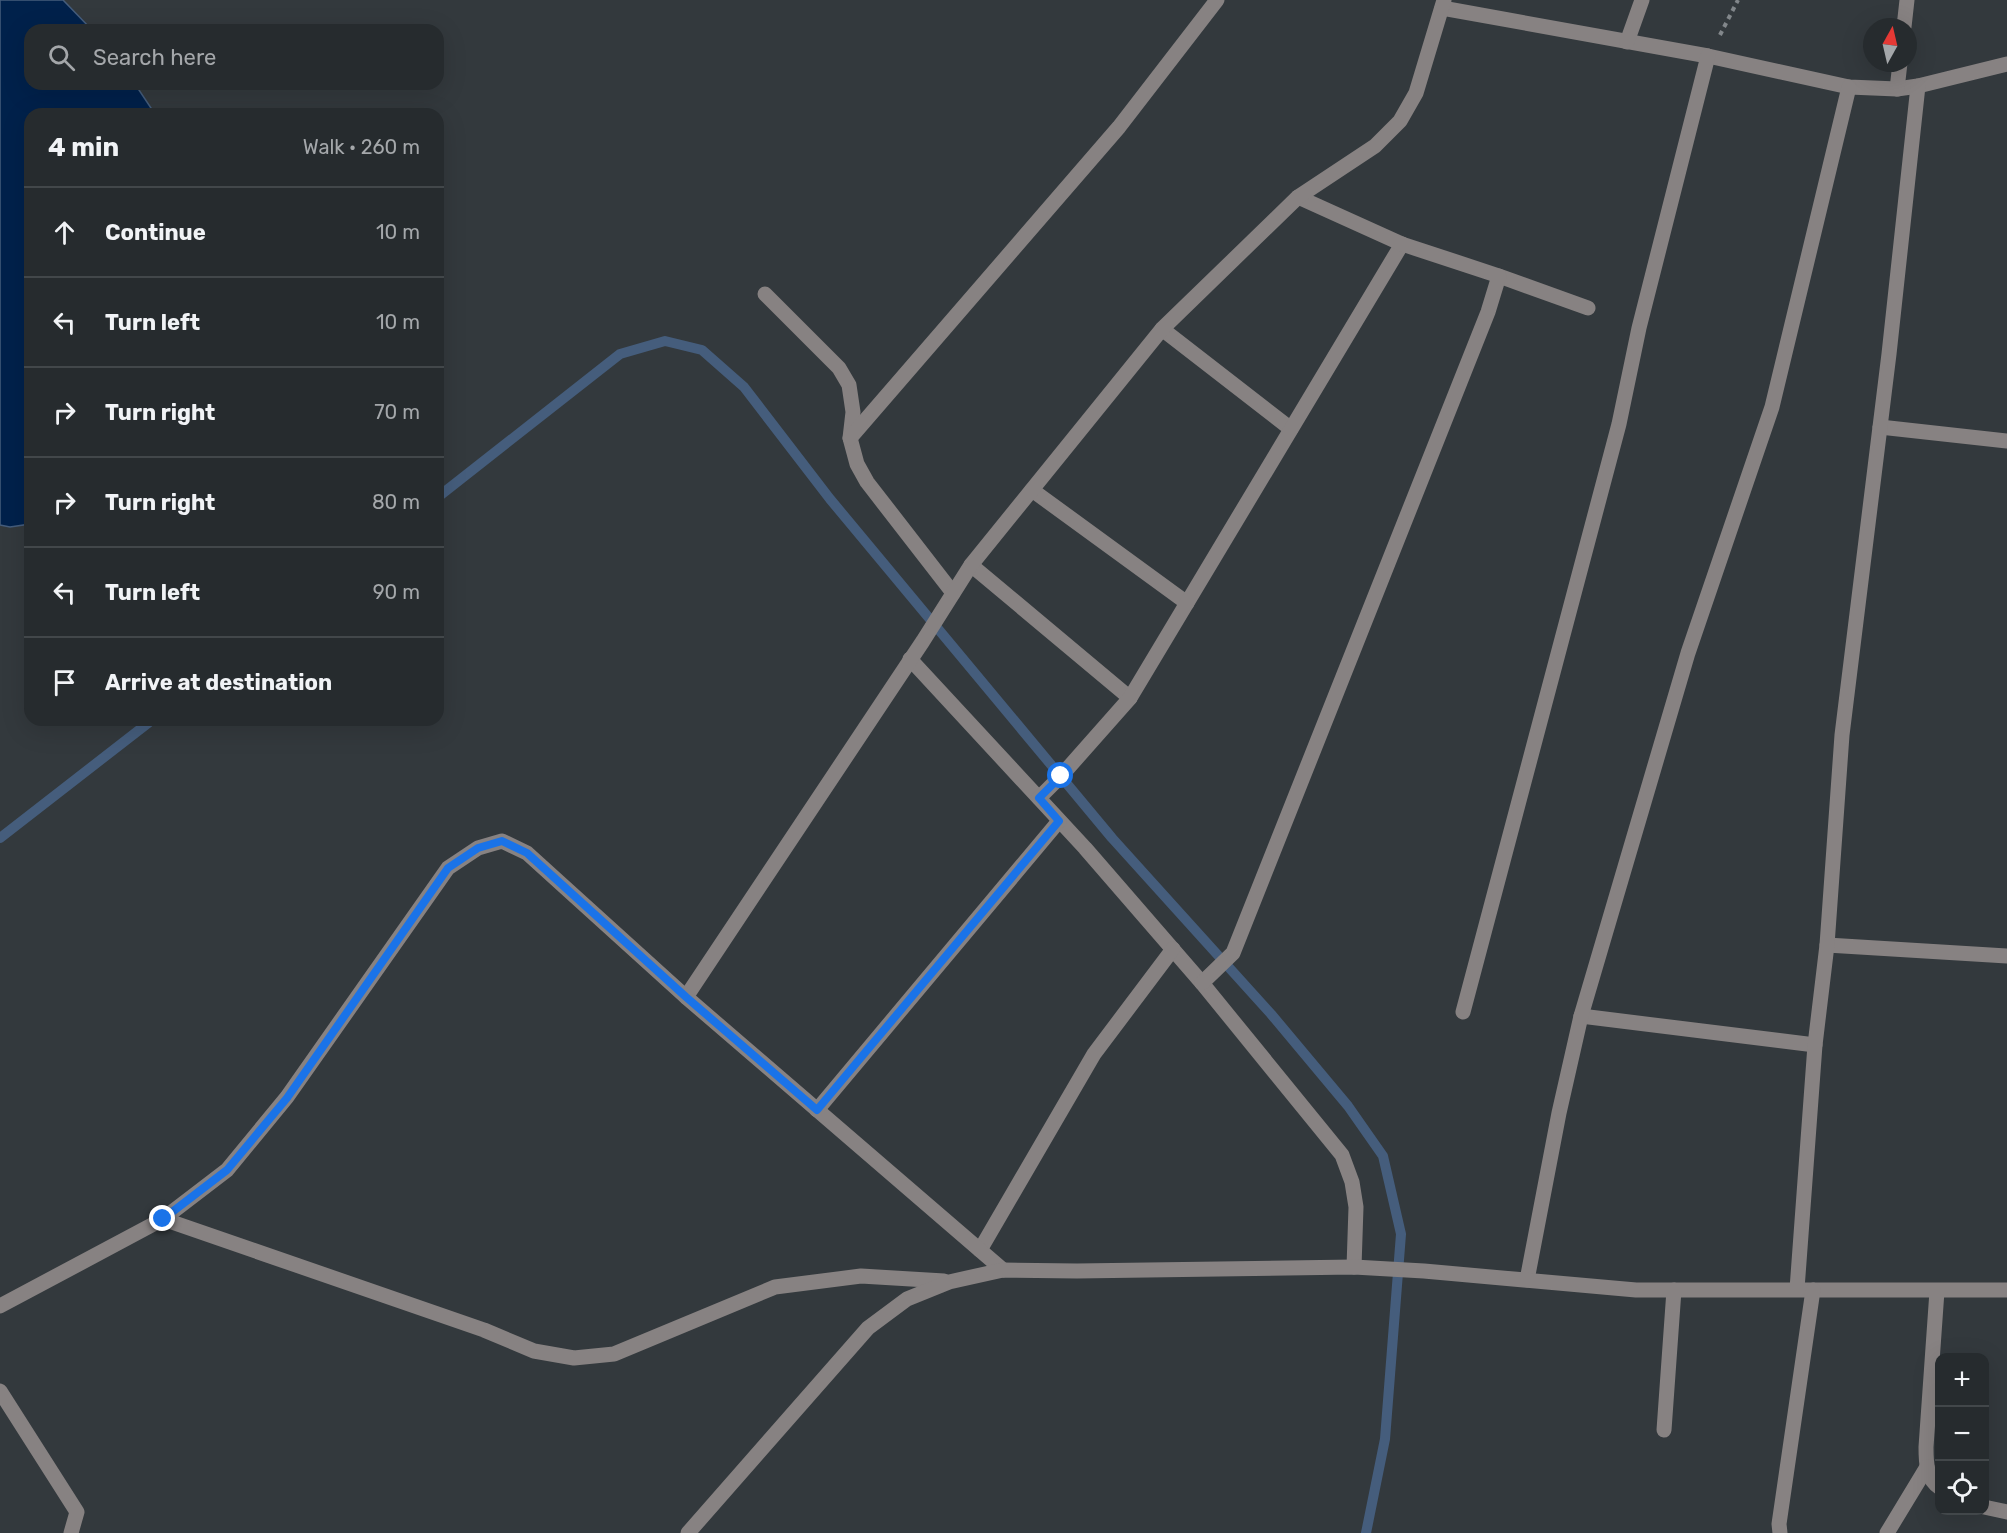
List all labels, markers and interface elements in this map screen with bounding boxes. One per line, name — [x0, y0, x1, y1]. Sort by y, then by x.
north arrow — [1863, 18, 1917, 72]
search box — [24, 24, 444, 90]
icon: search — [45, 41, 78, 74]
text: Search here — [93, 44, 216, 71]
text: 4 min — [48, 132, 119, 163]
text: Walk · 260 m — [303, 135, 420, 159]
icon: ahead — [48, 216, 81, 249]
text: Continue — [105, 219, 206, 246]
text: 10 m — [376, 220, 420, 244]
icon: left — [48, 306, 81, 339]
text: Turn left — [105, 309, 200, 336]
text: 10 m — [376, 310, 420, 334]
icon: right — [48, 396, 81, 429]
text: Turn right — [105, 399, 215, 426]
text: 70 m — [374, 400, 420, 424]
icon: right — [48, 486, 81, 519]
text: Turn right — [105, 489, 215, 516]
text: 80 m — [372, 490, 420, 514]
icon: left — [48, 576, 81, 609]
text: Turn left — [105, 579, 200, 606]
text: 90 m — [373, 580, 420, 604]
icon: arrive — [48, 666, 81, 699]
text: Arrive at destination — [105, 669, 332, 696]
route start — [1047, 762, 1073, 788]
route end — [149, 1205, 175, 1231]
map controls — [1935, 1353, 1989, 1515]
button: + — [1935, 1353, 1989, 1407]
button: − — [1935, 1407, 1989, 1461]
button: locate — [1935, 1461, 1989, 1515]

